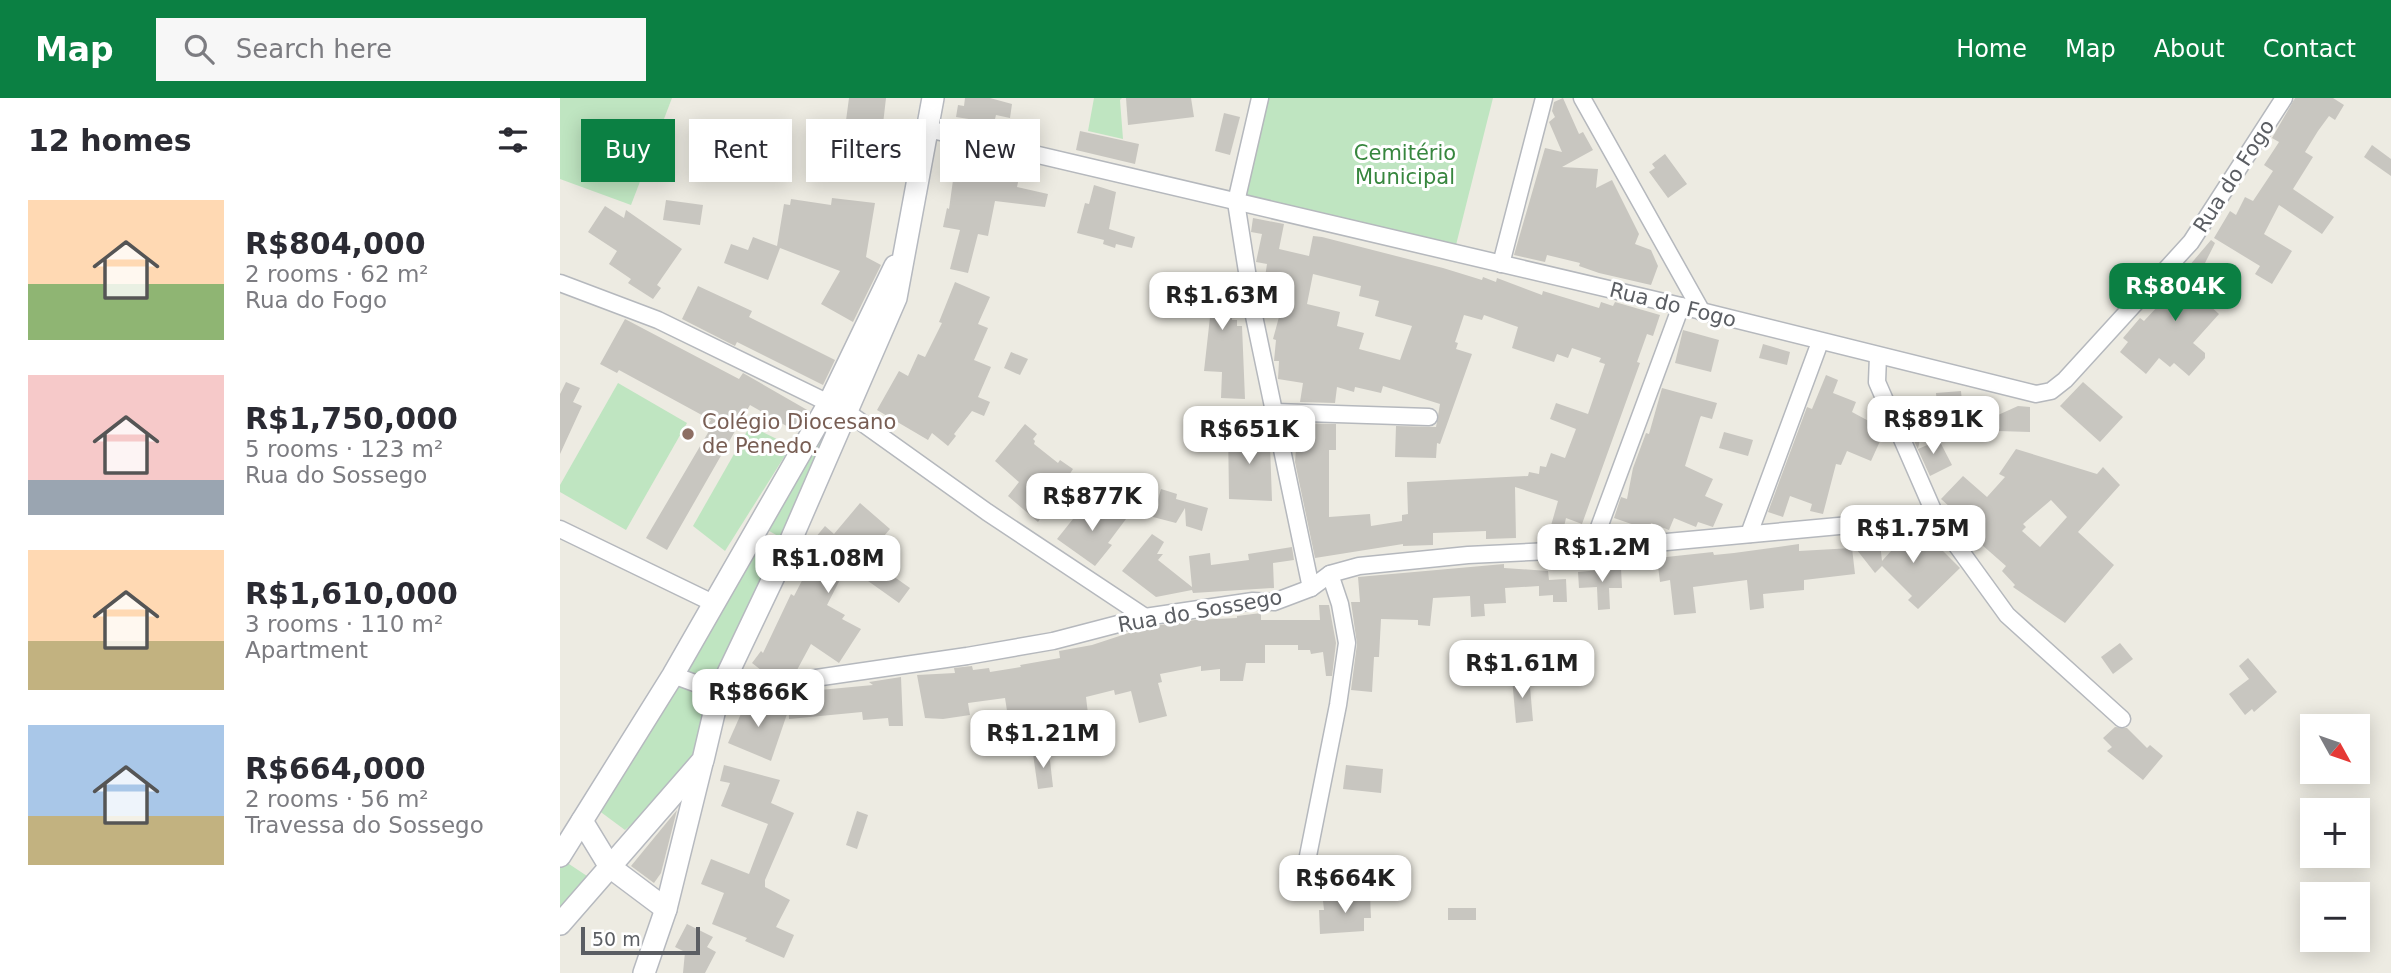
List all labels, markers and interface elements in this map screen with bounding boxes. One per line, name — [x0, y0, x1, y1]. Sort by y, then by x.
search box — [156, 18, 646, 81]
text: Map — [35, 30, 114, 69]
icon: search — [180, 30, 218, 68]
text: Search here — [236, 34, 392, 64]
text: Home — [1956, 35, 2027, 63]
text: Map — [2065, 35, 2116, 63]
text: About — [2154, 35, 2225, 63]
text: Contact — [2263, 35, 2356, 63]
street label: Rua do Fogo — [2189, 115, 2279, 237]
chip: Buy — [581, 119, 675, 182]
chip: Rent — [689, 119, 792, 182]
chip: Filters — [806, 119, 926, 182]
chip: New — [940, 119, 1040, 182]
icon: filters — [494, 121, 532, 159]
text: 12 homes — [28, 123, 192, 158]
park label: Cemitério Municipal — [1354, 141, 1456, 189]
text: R$804,000 — [245, 226, 426, 261]
icon: home — [84, 228, 168, 312]
text: 2 rooms · 62 m² — [245, 261, 429, 287]
pin: R$804K — [2118, 264, 2232, 323]
pin: R$1.63M — [1157, 272, 1287, 332]
text: R$804K — [2125, 273, 2225, 299]
street label: Rua do Fogo — [1607, 278, 1739, 332]
text: R$1.63M — [1165, 282, 1279, 308]
text: Rua do Fogo — [245, 287, 387, 313]
pin: R$891K — [1876, 396, 1990, 456]
text: R$1,750,000 — [245, 401, 458, 436]
icon: home — [84, 403, 168, 487]
pin: R$651K — [1192, 406, 1306, 466]
text: R$891K — [1883, 406, 1983, 432]
place label: Colégio Diocesano de Penedo. — [702, 410, 896, 458]
text: R$651K — [1199, 416, 1299, 442]
marker: Colégio Diocesano de Penedo. — [680, 426, 696, 442]
text: 5 rooms · 123 m² — [245, 436, 443, 462]
text: Rua do Sossego — [245, 462, 427, 488]
pin: R$877K — [1035, 474, 1149, 533]
text: R$877K — [1042, 483, 1142, 509]
pin: R$1.75M — [1848, 505, 1978, 565]
text: R$1.75M — [1856, 515, 1970, 541]
pin: R$1.2M — [1545, 524, 1659, 584]
text: R$1.2M — [1553, 534, 1651, 560]
pin: R$1.08M — [763, 536, 893, 595]
text: R$1.08M — [771, 545, 885, 571]
text: R$1,610,000 — [245, 576, 458, 611]
icon: home — [84, 578, 168, 662]
street label: Rua do Sossego — [1116, 585, 1284, 637]
text: 3 rooms · 110 m² — [245, 611, 443, 637]
text: Apartment — [245, 637, 368, 663]
pin: R$1.61M — [1457, 640, 1587, 700]
text: R$1.61M — [1465, 650, 1579, 676]
pin: R$866K — [701, 670, 815, 729]
text: R$866K — [708, 679, 808, 705]
pin: R$1.21M — [978, 710, 1108, 770]
north arrow — [2300, 714, 2370, 784]
map controls — [2300, 714, 2370, 952]
text: R$1.21M — [986, 720, 1100, 746]
text: R$664,000 — [245, 751, 426, 786]
icon: home — [84, 753, 168, 837]
text: 2 rooms · 56 m² — [245, 786, 429, 812]
button: + — [2300, 798, 2370, 868]
text: Travessa do Sossego — [245, 812, 484, 838]
pin: R$664K — [1288, 856, 1402, 915]
text: R$664K — [1295, 865, 1395, 891]
button: − — [2300, 882, 2370, 952]
scale bar — [581, 924, 700, 956]
text: 50 m — [592, 928, 641, 950]

